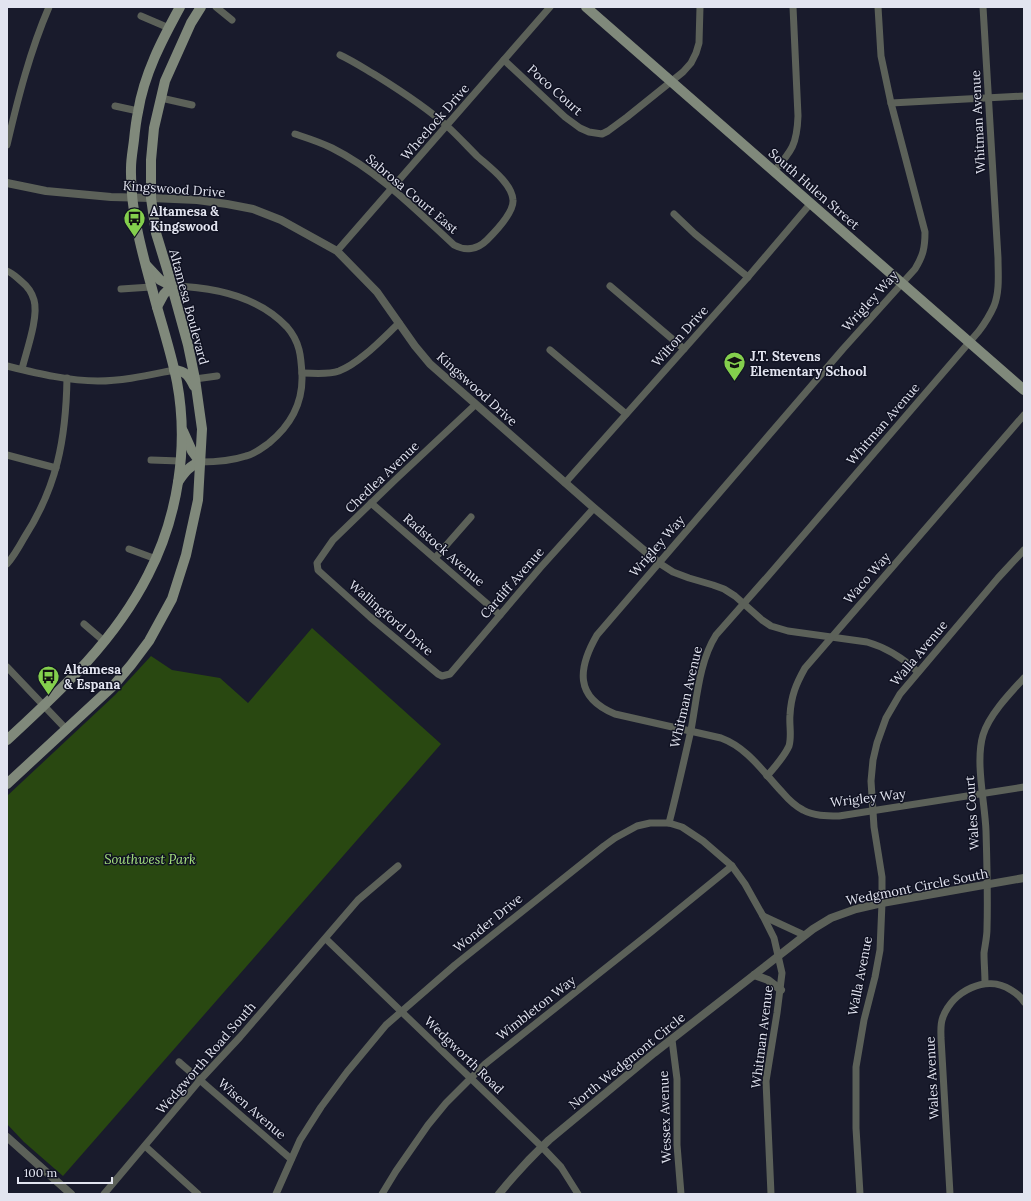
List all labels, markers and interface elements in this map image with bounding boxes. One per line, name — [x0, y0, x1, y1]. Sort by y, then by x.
street label: Poco Court — [524, 61, 586, 119]
street label: Whitman Avenue — [967, 70, 989, 174]
street label: Wheelock Drive — [397, 80, 473, 164]
street label: South Hulen Street — [765, 145, 863, 233]
street label: Sabrosa Court East — [362, 150, 462, 238]
street label: Kingswood Drive — [122, 177, 226, 201]
place label: Altamesa & Kingswood — [150, 203, 219, 235]
bus stop icon: Altamesa & Kingswood — [121, 205, 147, 238]
street label: Altamesa Boulevard — [165, 247, 213, 367]
street label: Wrigley Way — [838, 267, 902, 335]
street label: Wilton Drive — [648, 302, 712, 370]
street label: Kingswood Drive — [433, 348, 521, 430]
place label: J.T. Stevens Elementary School — [750, 348, 867, 380]
school or university icon: J.T. Stevens Elementary School — [722, 350, 748, 383]
street label: Whitman Avenue — [843, 379, 923, 469]
street label: Chedlea Avenue — [341, 437, 423, 517]
street label: Radstock Avenue — [400, 510, 488, 590]
street label: Wrigley Way — [626, 512, 688, 580]
street label: Cardiff Avenue — [476, 544, 548, 622]
street label: Waco Way — [840, 549, 894, 607]
street label: Wallingford Drive — [345, 577, 437, 659]
street label: Walla Avenue — [887, 617, 951, 689]
street label: Whitman Avenue — [666, 645, 706, 749]
place label: Altamesa & Espana — [64, 661, 121, 693]
bus stop icon: Altamesa & Espana — [35, 663, 61, 696]
street label: Wales Court — [961, 775, 983, 851]
street label: Wrigley Way — [829, 785, 907, 811]
park label: Southwest Park — [104, 851, 196, 868]
street label: Wedgmont Circle South — [844, 865, 990, 909]
street label: Wonder Drive — [450, 890, 526, 956]
street label: Walla Avenue — [844, 935, 876, 1017]
street label: Wimbleton Way — [493, 972, 579, 1044]
street label: Whitman Avenue — [747, 985, 777, 1089]
street label: Wedgworth Road South — [153, 998, 260, 1118]
street label: North Wedgmont Circle — [565, 1009, 689, 1113]
street label: Wedgworth Road — [421, 1013, 508, 1098]
street label: Wales Avenue — [921, 1036, 943, 1120]
street label: Wessex Avenue — [655, 1070, 675, 1164]
street label: Wisen Avenue — [214, 1075, 290, 1143]
scale bar — [18, 1159, 112, 1185]
text: 100 m — [24, 1165, 57, 1180]

